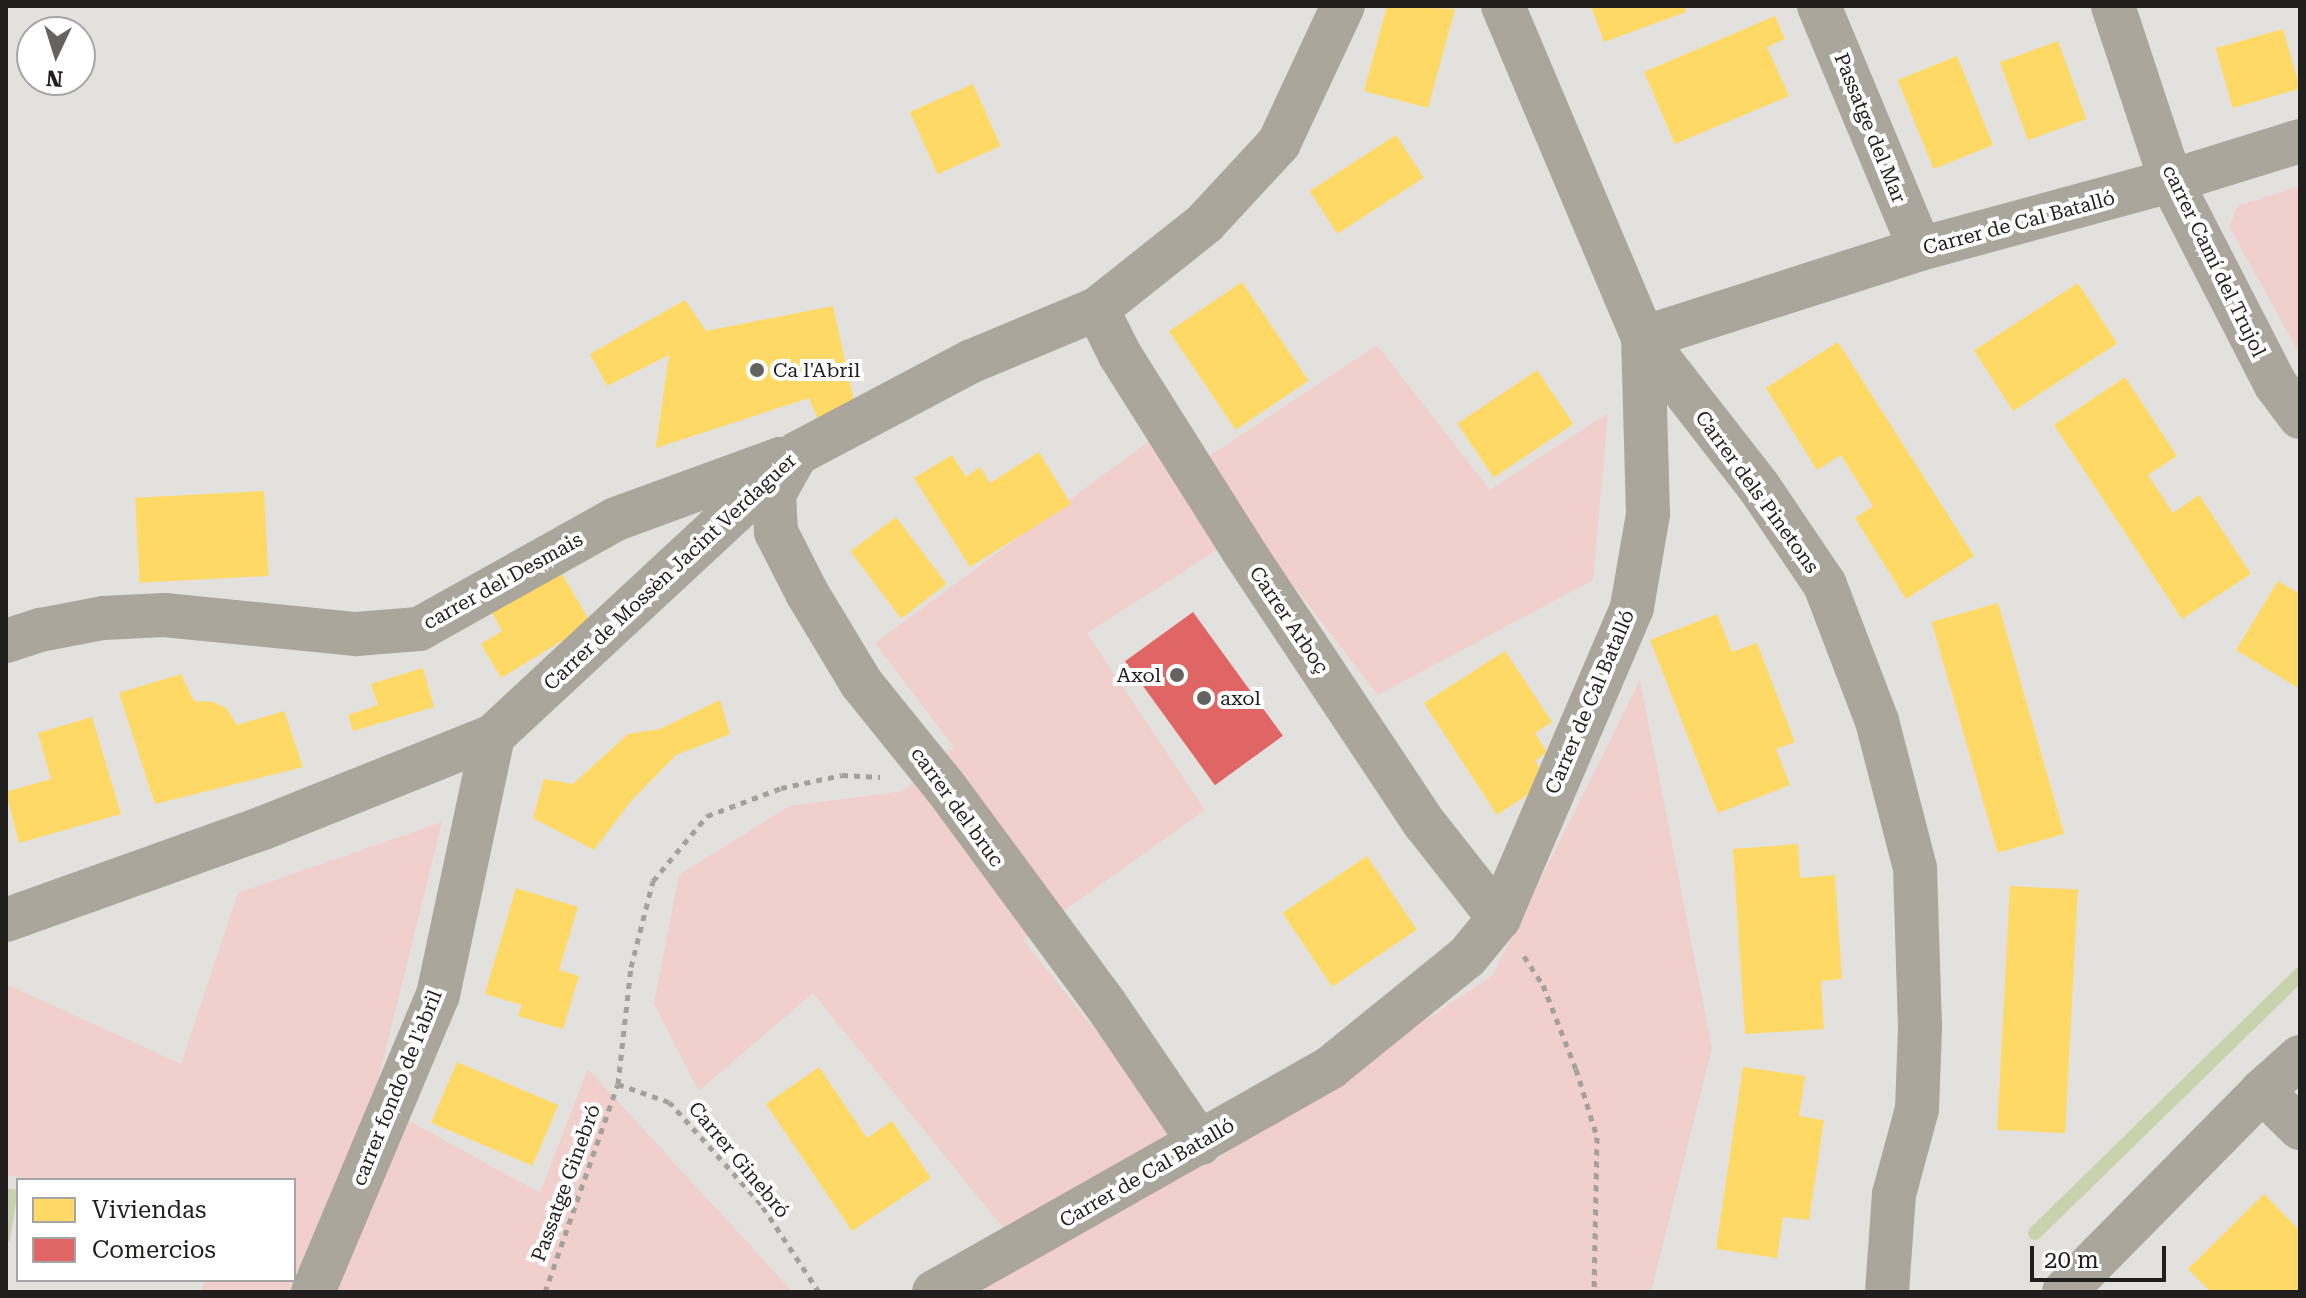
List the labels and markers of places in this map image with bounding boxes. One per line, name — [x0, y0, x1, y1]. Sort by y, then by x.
place label: Ca l'Abril — [773, 358, 860, 382]
marker: Ca l'Abril — [748, 361, 766, 379]
place label: Axol — [1117, 663, 1161, 687]
marker: Axol — [1168, 666, 1186, 684]
place label: axol — [1220, 686, 1261, 710]
marker: axol — [1195, 689, 1213, 707]

